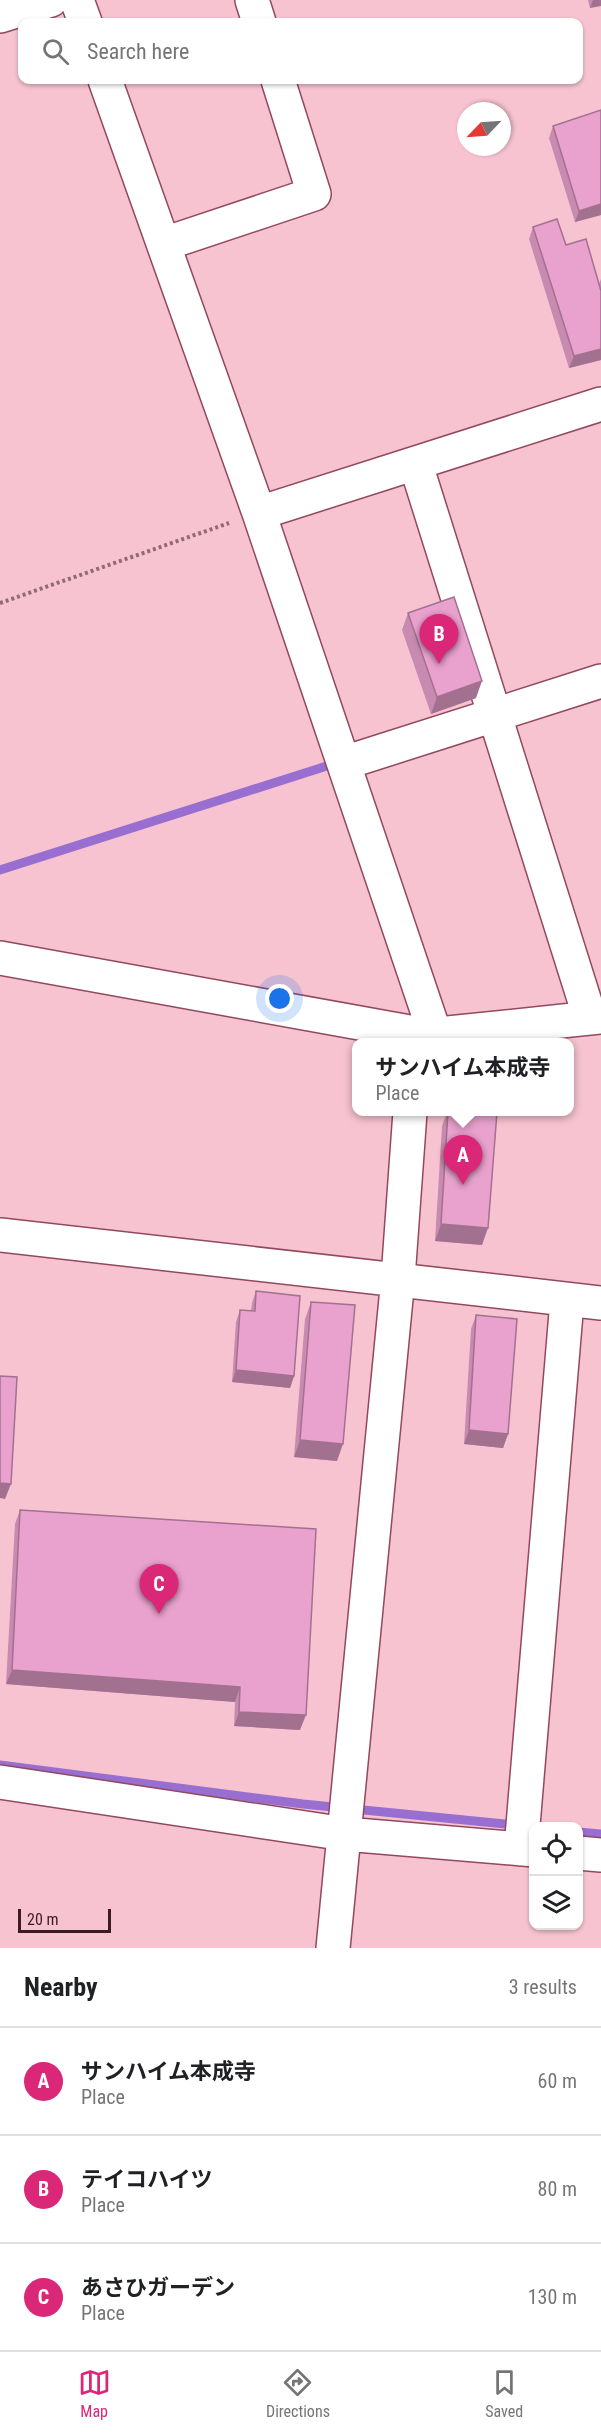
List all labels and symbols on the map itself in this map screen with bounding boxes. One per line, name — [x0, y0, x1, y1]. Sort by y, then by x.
north arrow — [457, 102, 511, 156]
pin: B — [420, 614, 458, 664]
your location — [265, 984, 294, 1013]
pin: A — [444, 1136, 482, 1185]
pin: C — [140, 1564, 178, 1614]
scale bar — [18, 1906, 111, 1934]

